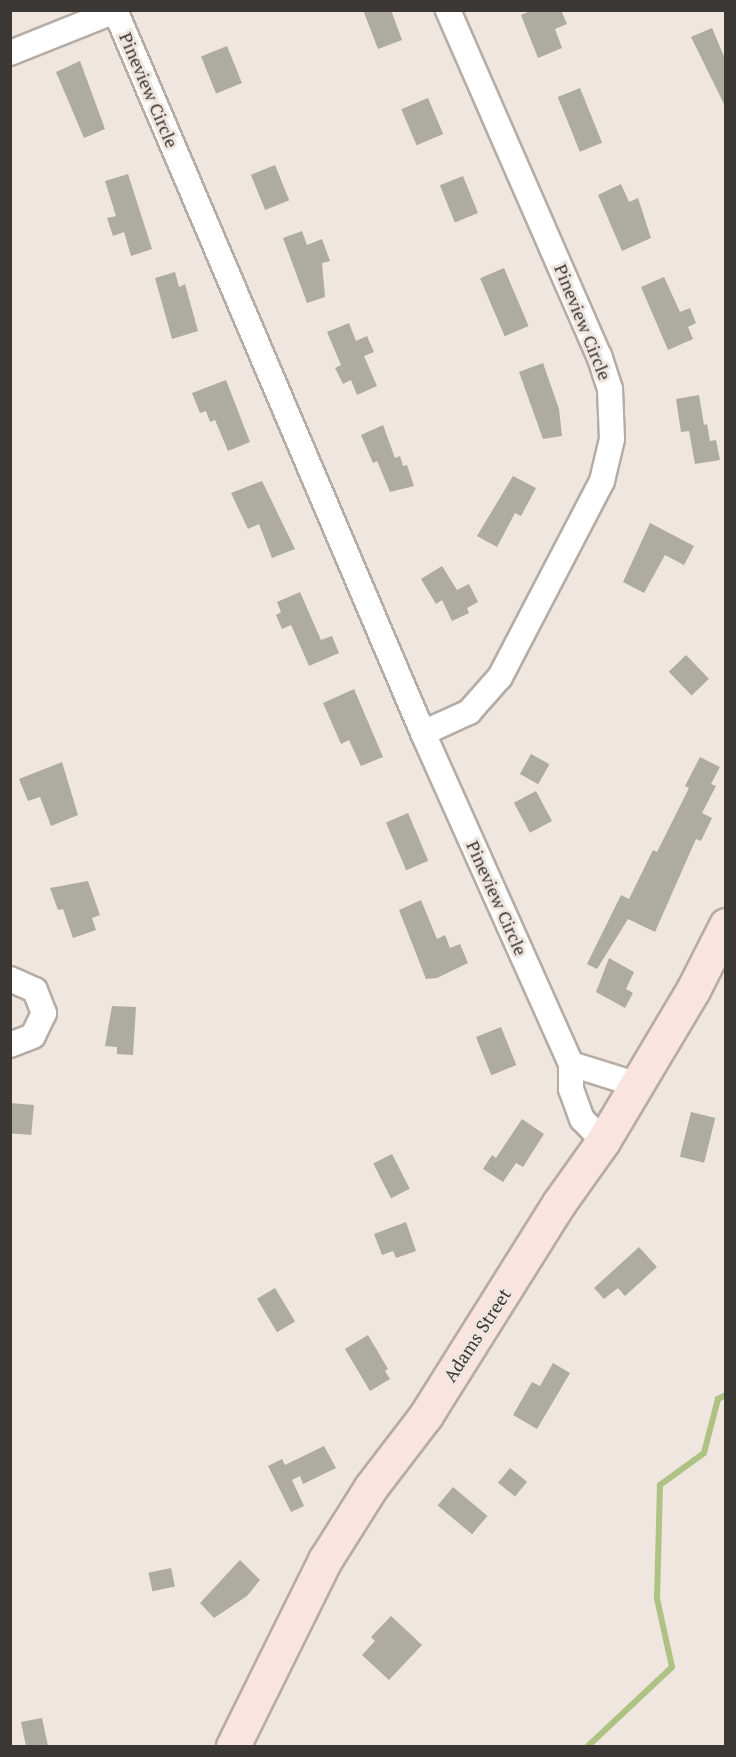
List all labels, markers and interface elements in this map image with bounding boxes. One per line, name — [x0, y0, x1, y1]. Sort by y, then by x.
street label: Pineview Circle — [115, 29, 183, 151]
street label: Pineview Circle — [550, 261, 616, 383]
street label: Pineview Circle — [462, 837, 532, 959]
street label: Adams Street — [439, 1284, 515, 1386]

